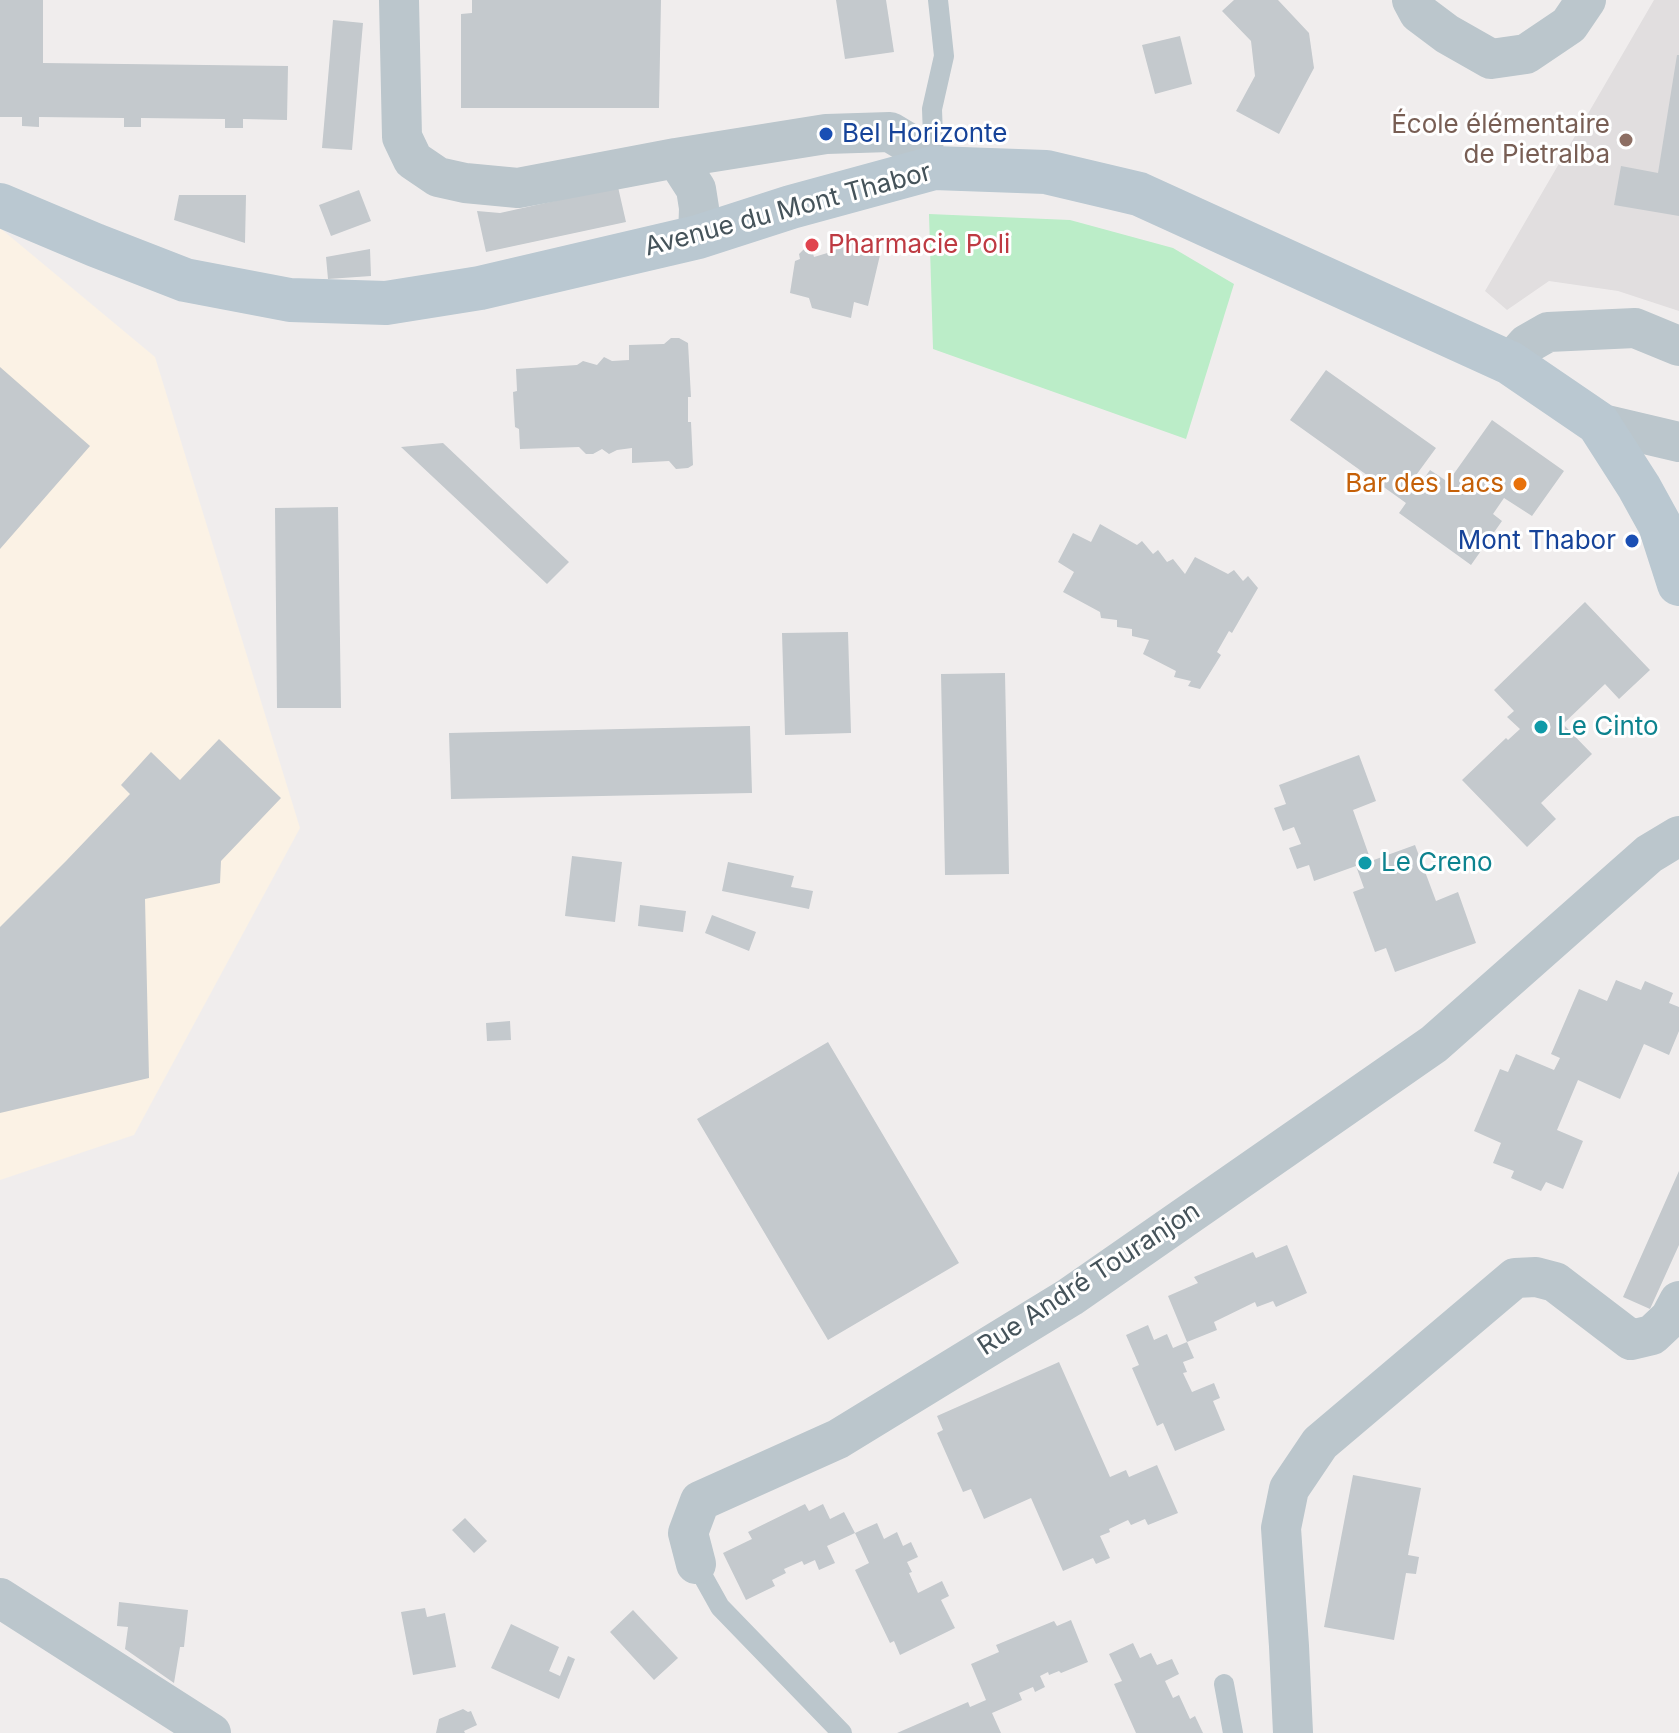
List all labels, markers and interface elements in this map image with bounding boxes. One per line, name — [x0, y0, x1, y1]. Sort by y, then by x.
place label: École élémentaire de Pietralba — [1391, 109, 1610, 170]
place label: Bel Horizonte — [842, 118, 1008, 150]
marker: Bel Horizonte — [817, 125, 835, 143]
marker: École élémentaire de Pietralba — [1617, 131, 1635, 149]
street label: Avenue du Mont Thabor — [641, 157, 935, 263]
place label: Pharmacie Poli — [828, 229, 1010, 261]
marker: Pharmacie Poli — [803, 236, 821, 254]
place label: Bar des Lacs — [1345, 468, 1504, 500]
marker: Bar des Lacs — [1511, 475, 1529, 493]
place label: Mont Thabor — [1458, 525, 1616, 557]
marker: Mont Thabor — [1623, 532, 1641, 550]
place label: Le Cinto — [1557, 711, 1659, 743]
marker: Le Cinto — [1532, 718, 1550, 736]
place label: Le Creno — [1381, 847, 1493, 879]
marker: Le Creno — [1356, 854, 1374, 872]
street label: Rue André Touranjon — [972, 1196, 1206, 1362]

